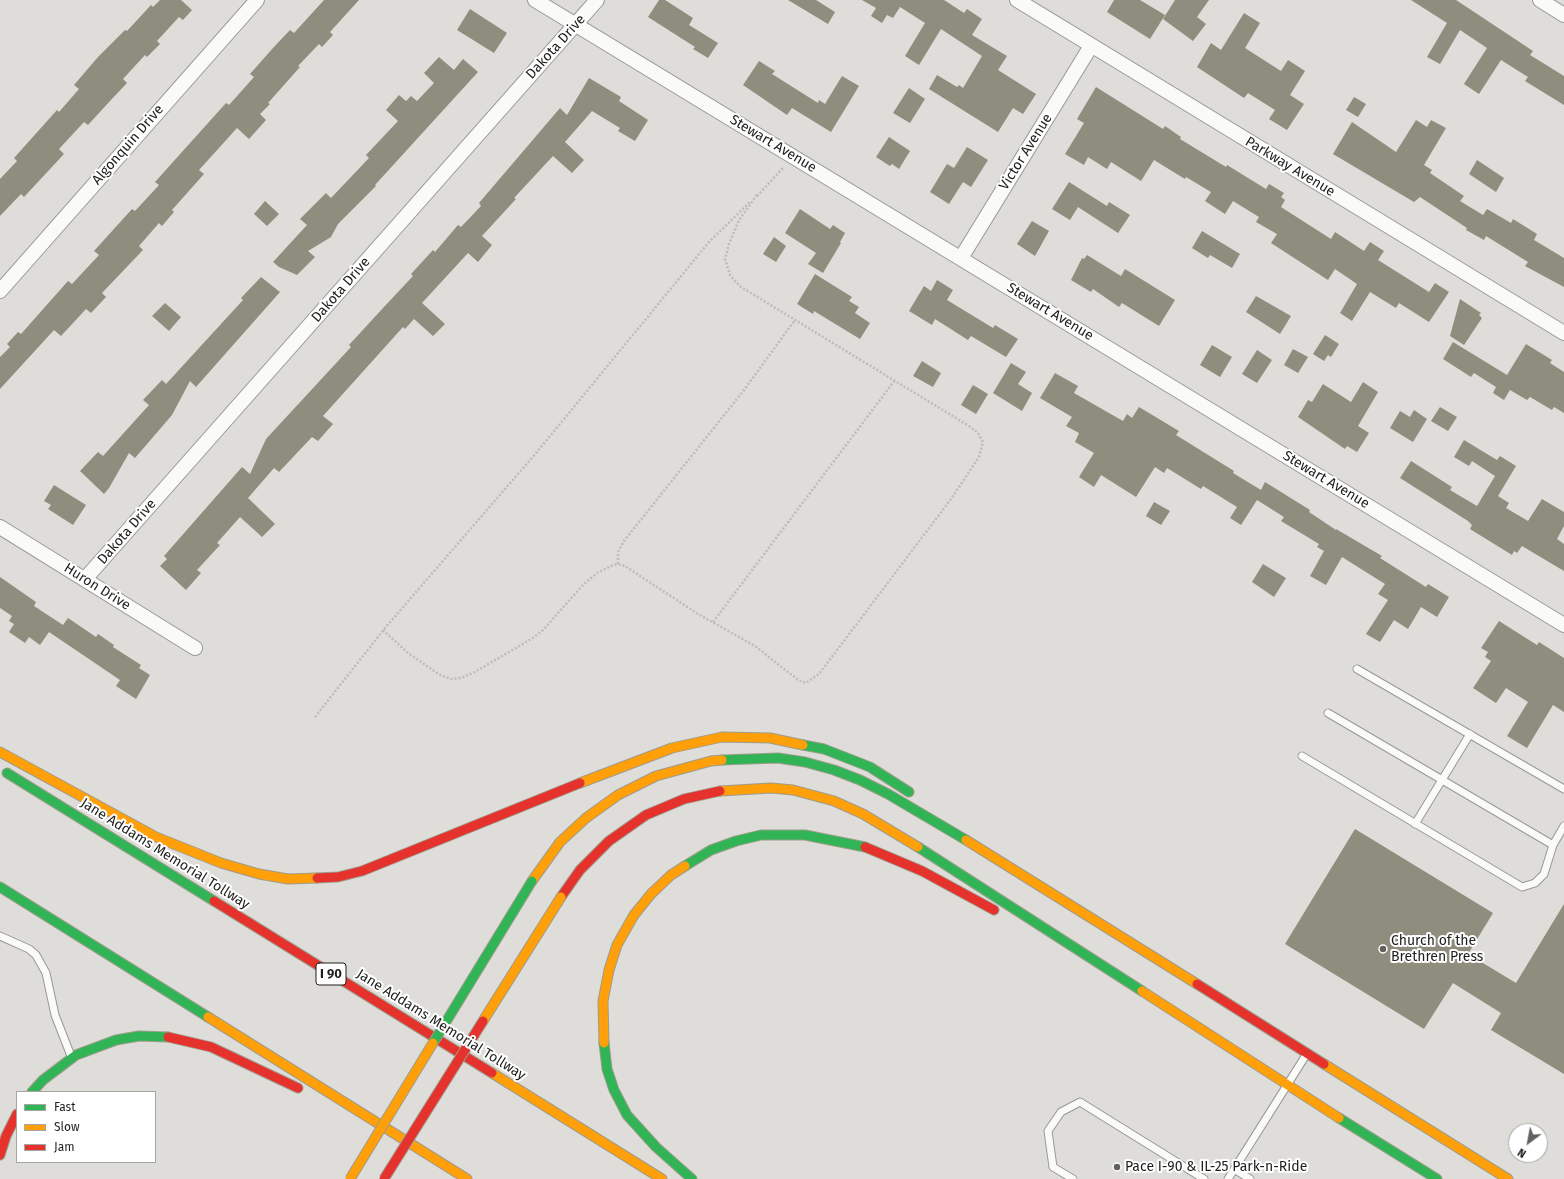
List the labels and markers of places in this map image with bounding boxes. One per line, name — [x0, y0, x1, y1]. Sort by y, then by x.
place label: Church of the Brethren Press — [1391, 933, 1483, 966]
marker: Church of the Brethren Press — [1378, 944, 1388, 954]
place label: Pace I-90 & IL-25 Park-n-Ride — [1125, 1159, 1307, 1175]
marker: Pace I-90 & IL-25 Park-n-Ride — [1112, 1162, 1122, 1172]

